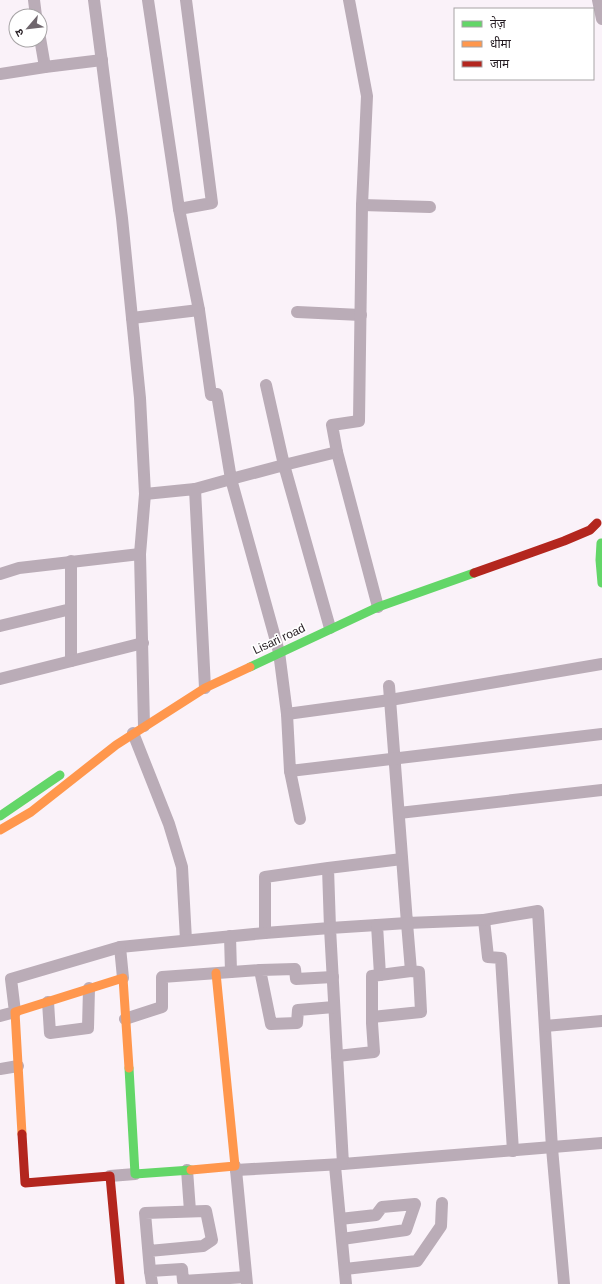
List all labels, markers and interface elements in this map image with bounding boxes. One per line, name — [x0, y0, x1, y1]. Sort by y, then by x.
north arrow — [8, 8, 48, 48]
legend — [454, 8, 594, 80]
text: तेज़ — [490, 16, 507, 31]
text: उ — [12, 27, 26, 38]
text: धीमा — [490, 36, 512, 51]
text: जाम — [490, 57, 510, 71]
street label: Lisari road — [251, 621, 307, 657]

